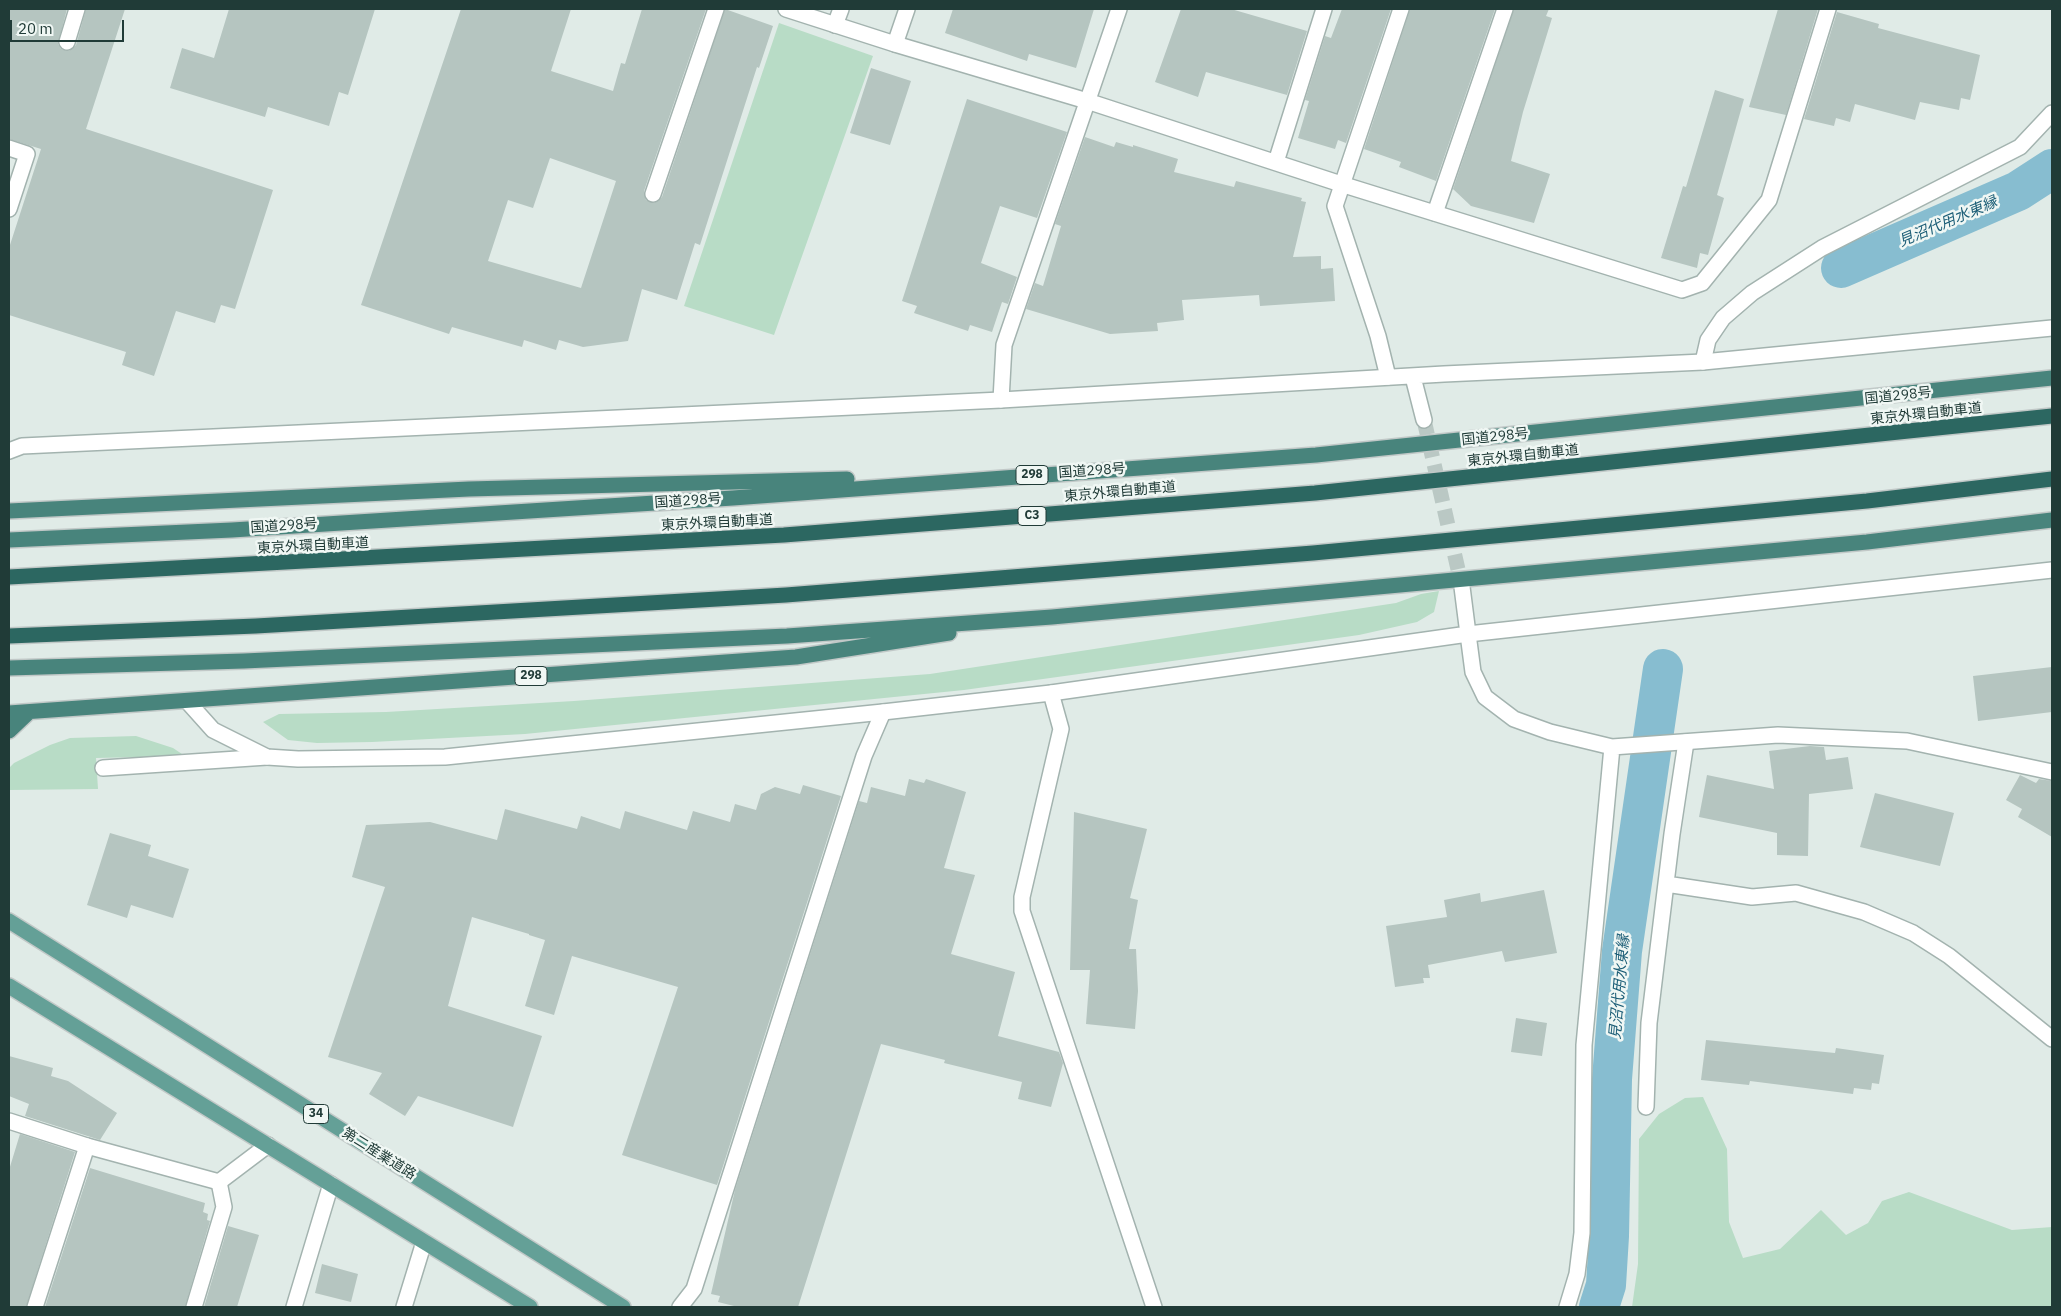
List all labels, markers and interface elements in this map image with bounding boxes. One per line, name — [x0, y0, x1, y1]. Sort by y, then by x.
scale bar — [12, 10, 126, 42]
text: 20 m — [18, 19, 53, 38]
water label: 見沼代用水東縁 — [1896, 193, 2000, 251]
street label: 国道298号 — [1864, 384, 1932, 408]
street label: 東京外環自動車道 — [1869, 400, 1983, 428]
street label: 国道298号 — [1461, 425, 1529, 449]
street label: 東京外環自動車道 — [1466, 442, 1580, 470]
street label: 国道298号 — [1058, 460, 1126, 482]
road number: 298 — [1016, 466, 1048, 484]
street label: 東京外環自動車道 — [1063, 479, 1177, 505]
street label: 国道298号 — [654, 490, 722, 512]
road number: C3 — [1018, 506, 1046, 526]
street label: 東京外環自動車道 — [661, 512, 773, 534]
street label: 国道298号 — [250, 515, 318, 537]
street label: 東京外環自動車道 — [257, 535, 369, 557]
road number: 298 — [515, 666, 547, 686]
water label: 見沼代用水東縁 — [1606, 934, 1634, 1040]
road number: 34 — [304, 1104, 328, 1124]
street label: 第二産業道路 — [339, 1125, 419, 1183]

